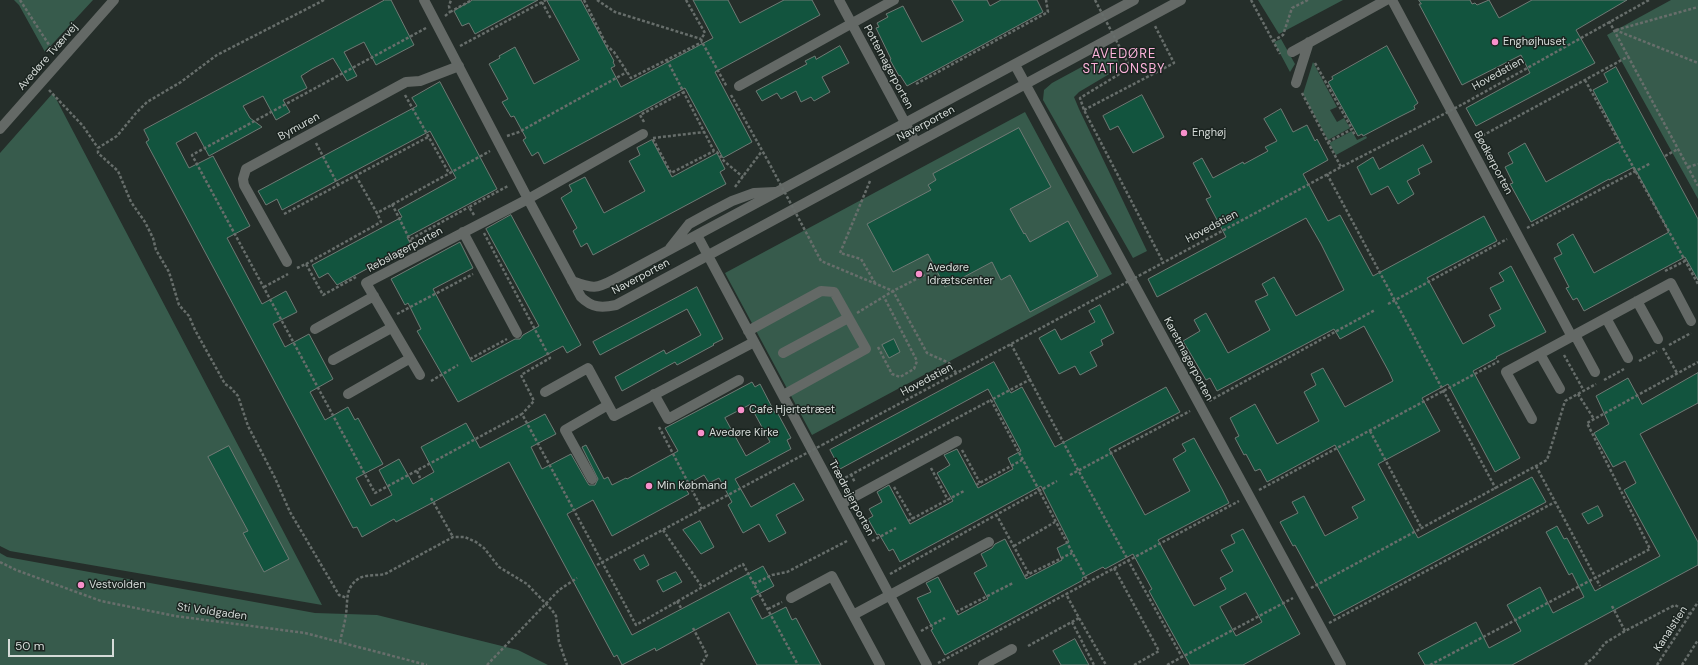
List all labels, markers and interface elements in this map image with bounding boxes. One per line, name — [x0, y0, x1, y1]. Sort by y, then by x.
street label: Avedøre Tværvej — [15, 21, 81, 93]
street label: Pottemagerporten — [860, 23, 916, 111]
place label: Enghøjhuset — [1503, 35, 1566, 49]
marker: Enghøjhuset — [1490, 37, 1500, 47]
district label: AVEDØRE STATIONSBY — [1082, 47, 1166, 78]
street label: Hovedstien — [1470, 54, 1526, 94]
street label: Naverporten — [895, 103, 957, 145]
street label: Bymuren — [276, 110, 322, 144]
place label: Enghøj — [1192, 126, 1226, 140]
marker: Enghøj — [1179, 128, 1189, 138]
street label: Bødkerporten — [1471, 129, 1515, 197]
street label: Hovedstien — [1184, 208, 1240, 246]
street label: Rebslagerporten — [365, 225, 445, 275]
street label: Naverporten — [610, 256, 672, 298]
place label: Avedøre Idrætscenter — [927, 261, 994, 287]
marker: Avedøre Idrætscenter — [914, 269, 924, 279]
street label: Karetmagerporten — [1160, 315, 1216, 403]
street label: Hovedstien — [899, 361, 955, 399]
place label: Cafe Hjertetræet — [749, 403, 835, 417]
marker: Cafe Hjertetræet — [736, 405, 746, 415]
place label: Avedøre Kirke — [709, 426, 779, 440]
marker: Avedøre Kirke — [696, 428, 706, 438]
street label: Trædrejerporten — [825, 458, 877, 538]
place label: Min Købmand — [657, 479, 727, 493]
marker: Min Købmand — [644, 481, 654, 491]
place label: Vestvolden — [89, 578, 145, 592]
marker: Vestvolden — [76, 580, 86, 590]
street label: Sti Voldgaden — [176, 601, 248, 623]
street label: Kanalstien — [1651, 604, 1691, 654]
scale bar — [10, 631, 116, 657]
text: 50 m — [15, 638, 44, 654]

